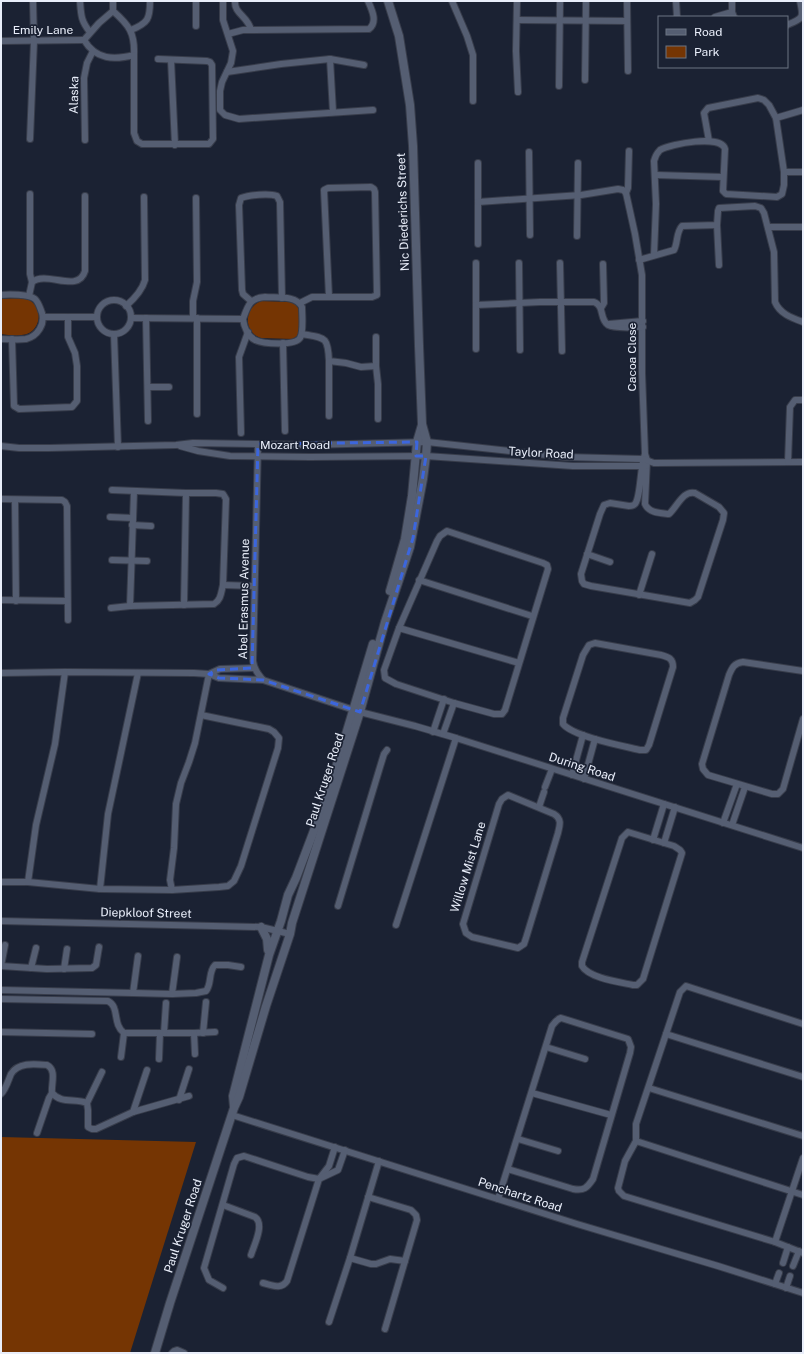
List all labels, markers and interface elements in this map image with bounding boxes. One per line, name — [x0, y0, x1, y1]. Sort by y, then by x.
legend — [658, 16, 788, 68]
street label: Emily Lane — [13, 23, 73, 37]
text: Road — [694, 25, 722, 39]
text: Park — [694, 45, 720, 59]
street label: Alaska — [67, 76, 81, 114]
street label: Nic Diederichs Street — [394, 152, 412, 271]
street label: Cacoa Close — [625, 322, 639, 391]
street label: Mozart Road — [260, 438, 330, 452]
street label: Taylor Road — [508, 444, 574, 462]
street label: Abel Erasmus Avenue — [236, 538, 252, 660]
street label: Paul Kruger Road — [303, 731, 347, 829]
street label: During Road — [547, 750, 617, 784]
street label: Willow Mist Lane — [448, 820, 489, 914]
street label: Diepkloof Street — [100, 905, 192, 921]
street label: Penchartz Road — [476, 1175, 564, 1215]
street label: Paul Kruger Road — [161, 1177, 205, 1275]

